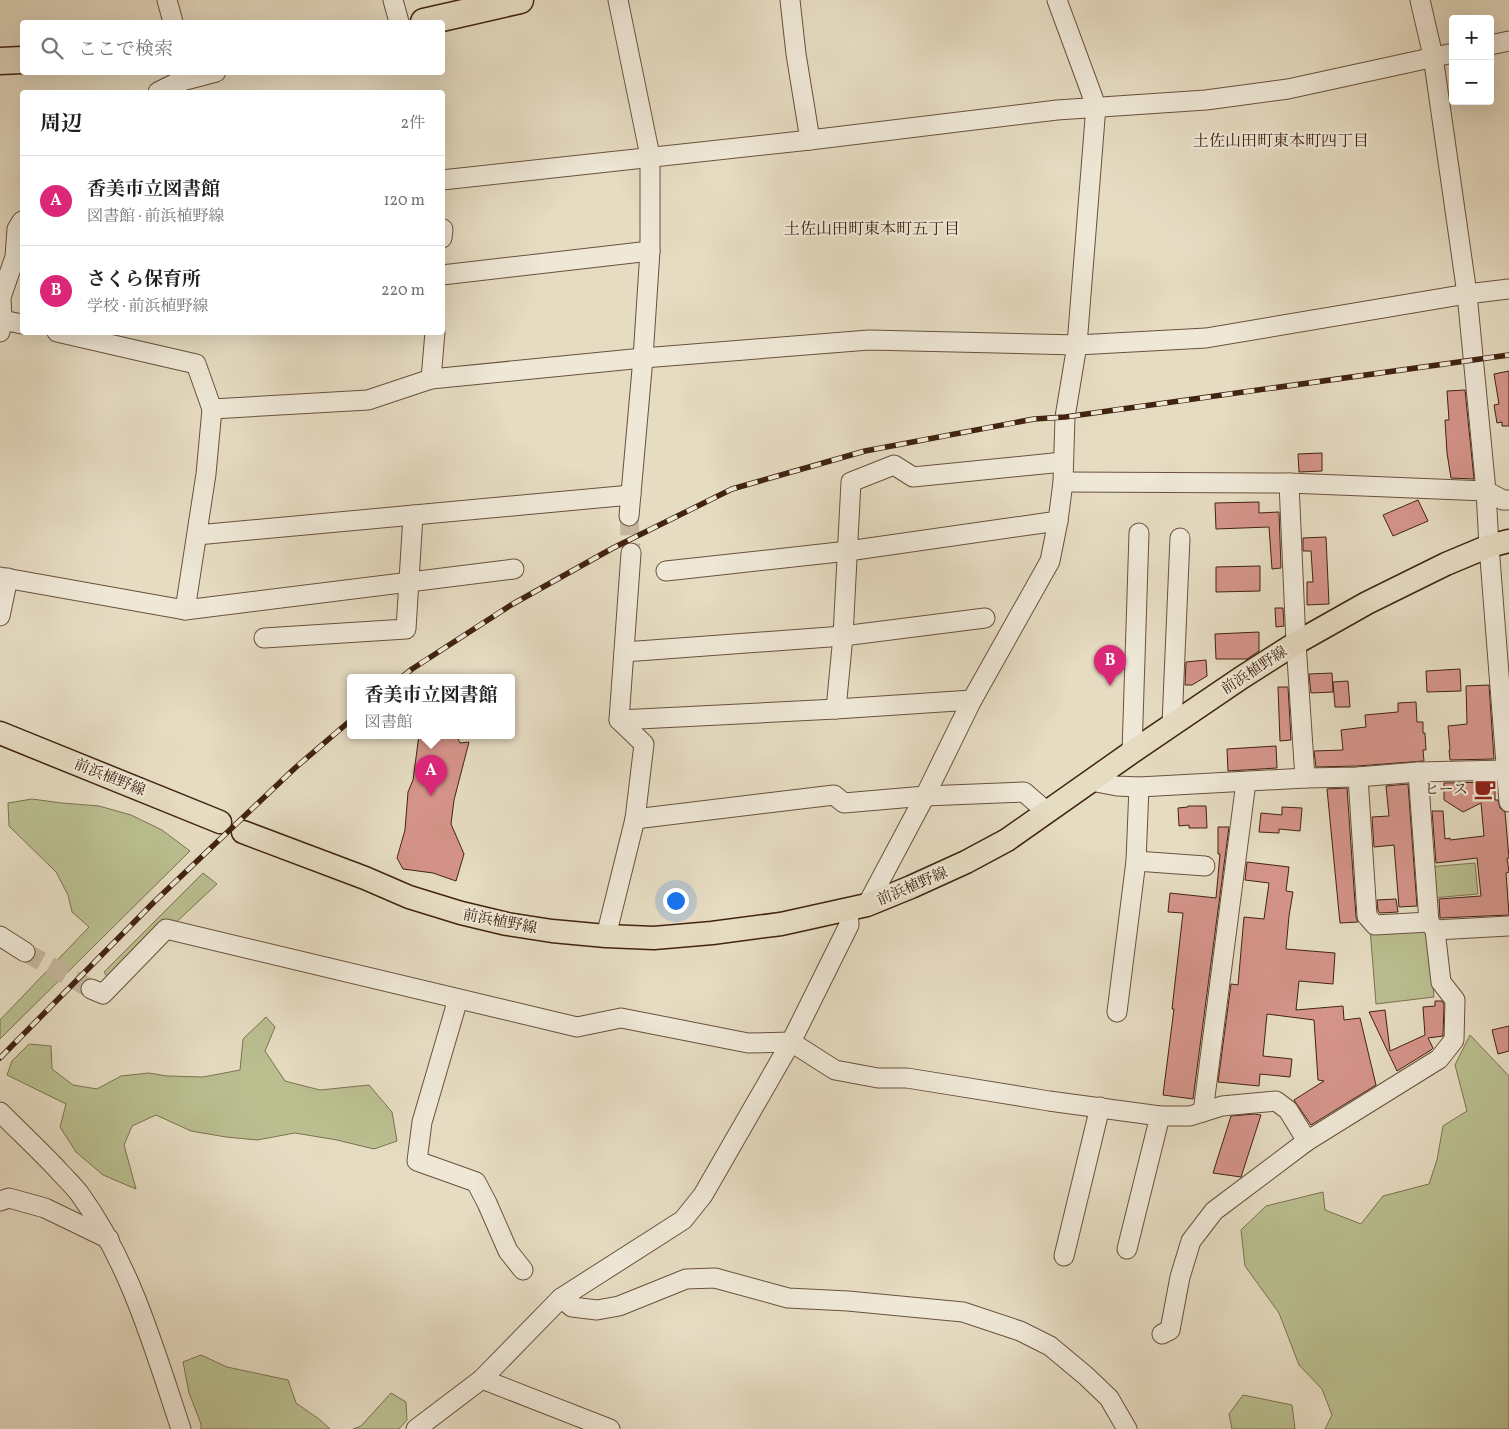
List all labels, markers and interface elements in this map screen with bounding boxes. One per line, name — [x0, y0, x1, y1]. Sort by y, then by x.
map controls — [1449, 15, 1494, 105]
button: + — [1449, 15, 1494, 60]
search box — [20, 20, 445, 75]
icon: search — [38, 34, 66, 62]
text: ここで検索 — [78, 37, 173, 63]
button: − — [1449, 60, 1494, 105]
text: 周辺 — [40, 110, 82, 139]
text: 2件 — [400, 113, 425, 135]
district label: 土佐山田町東本町四丁目 — [1193, 131, 1369, 153]
text: 香美市立図書館 — [87, 177, 220, 203]
text: A — [50, 190, 62, 212]
text: 120 m — [383, 190, 425, 212]
text: 図書館 · 前浜植野線 — [87, 206, 225, 228]
district label: 土佐山田町東本町五丁目 — [784, 219, 960, 241]
text: さくら保育所 — [87, 267, 201, 293]
text: B — [51, 280, 61, 302]
text: 220 m — [381, 280, 425, 302]
text: 学校 · 前浜植野線 — [87, 296, 209, 318]
street label: 前浜植野線 — [1218, 642, 1292, 700]
pin: B — [1094, 645, 1126, 686]
popup — [347, 674, 515, 739]
text: 香美市立図書館 — [364, 683, 498, 709]
text: 図書館 — [364, 712, 413, 734]
street label: 前浜植野線 — [71, 755, 148, 802]
pin: A — [415, 755, 447, 796]
cafe icon: ヒース — [1472, 776, 1498, 802]
place label: ヒース — [1424, 780, 1468, 801]
street label: 前浜植野線 — [874, 863, 951, 912]
your location — [663, 888, 689, 914]
street label: 前浜植野線 — [461, 905, 539, 940]

